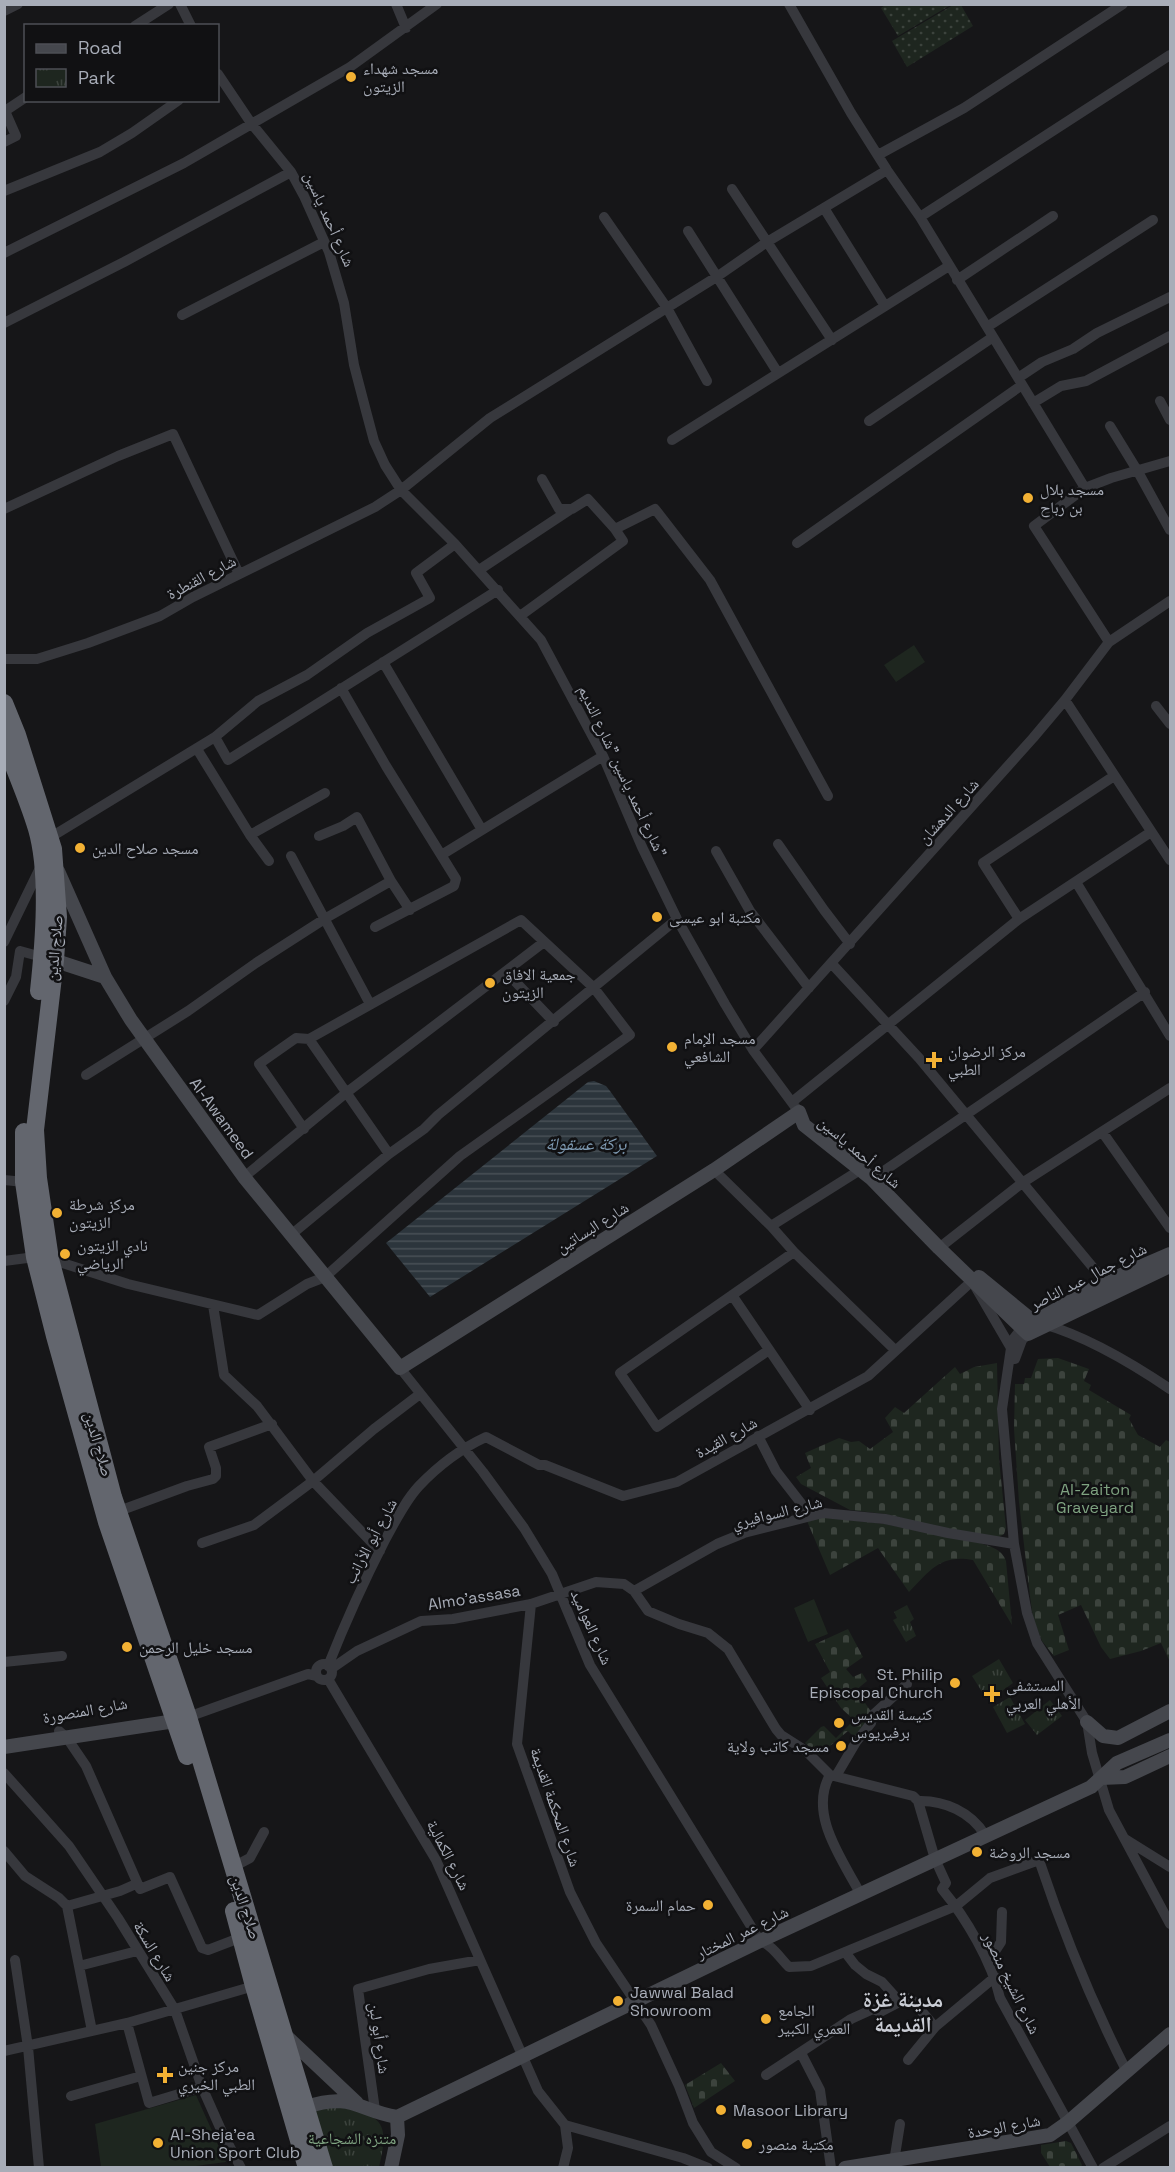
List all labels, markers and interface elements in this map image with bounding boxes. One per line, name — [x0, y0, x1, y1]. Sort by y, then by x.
legend — [24, 24, 219, 102]
text: Road — [78, 36, 122, 59]
place label: مسجد شهداء الزيتون — [363, 58, 438, 97]
text: Park — [78, 66, 116, 89]
marker: مسجد شهداء الزيتون — [344, 70, 358, 84]
street label: شارع أحمد ياسين — [299, 168, 360, 270]
place label: مسجد بلال بن رباح — [1040, 479, 1104, 518]
marker: مسجد بلال بن رباح — [1021, 491, 1035, 505]
street label: شارع القنطرة — [163, 550, 240, 604]
street label: شارع أحمد ياسين "شارع النديم" — [573, 682, 672, 861]
street label: شارع الدهشان — [913, 774, 983, 849]
place label: مسجد صلاح الدين — [92, 838, 199, 859]
marker: مسجد صلاح الدين — [73, 841, 87, 855]
place label: مكتبة ابو عيسى — [669, 907, 761, 928]
marker: مكتبة ابو عيسى — [650, 910, 664, 924]
street label: صلاح الدين — [41, 914, 68, 982]
place label: جمعية الافاق الزيتون — [502, 964, 576, 1003]
marker: جمعية الافاق الزيتون — [483, 976, 497, 990]
place label: مسجد الإمام الشافعي — [684, 1028, 756, 1069]
marker: مسجد الإمام الشافعي — [665, 1040, 679, 1054]
place label: مركز الرضوان الطبي — [948, 1041, 1026, 1082]
marker: مركز الرضوان الطبي — [925, 1051, 943, 1069]
street label: Al-Awameed — [185, 1073, 258, 1163]
street label: شارع أحمد ياسين — [814, 1112, 906, 1193]
water label: بركة عسقولة — [546, 1132, 627, 1155]
place label: مركز شرطة الزيتون — [69, 1194, 135, 1233]
street label: شارع البساتين — [552, 1197, 632, 1258]
marker: مركز شرطة الزيتون — [50, 1206, 64, 1220]
place label: نادي الزيتون الرياضي — [77, 1235, 148, 1276]
street label: شارع جمال عبد الناصر — [1025, 1238, 1150, 1315]
marker: نادي الزيتون الرياضي — [58, 1247, 72, 1261]
street label: صلاح الدين — [79, 1409, 118, 1479]
street label: شارع القيدة — [692, 1412, 761, 1463]
park label: Al-Zaiton Graveyard — [1056, 1479, 1134, 1518]
street label: شارع السوافيري — [730, 1491, 825, 1536]
street label: شارع أبو الأرانب — [339, 1495, 402, 1588]
street label: Almo'assasa — [426, 1580, 522, 1615]
street label: شارع العواميد — [566, 1586, 617, 1668]
place label: مسجد خليل الرحمن — [139, 1637, 253, 1658]
marker: مسجد خليل الرحمن — [120, 1640, 134, 1654]
place label: St. Philip Episcopal Church — [809, 1664, 943, 1703]
place label: المستشفى الأهلي العربي — [1006, 1675, 1081, 1716]
marker: St. Philip Episcopal Church — [948, 1676, 962, 1690]
marker: المستشفى الأهلي العربي — [983, 1685, 1001, 1703]
street label: شارع المنصورة — [41, 1693, 129, 1728]
place label: كنيسة القديس برفيريوس — [851, 1704, 933, 1743]
marker: كنيسة القديس برفيريوس — [832, 1716, 846, 1730]
place label: مسجد كاتب ولاية — [727, 1736, 829, 1757]
marker: مسجد كاتب ولاية — [834, 1739, 848, 1753]
street label: شارع المحكمة القديمة — [525, 1745, 586, 1869]
street label: شارع الكمالية — [422, 1817, 475, 1894]
place label: مسجد الروضة — [989, 1842, 1070, 1863]
marker: مسجد الروضة — [970, 1845, 984, 1859]
street label: صلاح الدين — [225, 1872, 266, 1942]
place label: حمام السمرة — [626, 1895, 696, 1916]
marker: حمام السمرة — [701, 1898, 715, 1912]
street label: شارع عمر المختار — [692, 1901, 792, 1964]
street label: شارع السكة — [128, 1917, 181, 1985]
street label: شارع الشيخ منصور — [977, 1928, 1045, 2038]
place label: Jawwal Balad Showroom — [630, 1982, 734, 2021]
district label: مدينة غزة القديمة — [863, 1985, 943, 2038]
marker: Jawwal Balad Showroom — [611, 1994, 625, 2008]
place label: الجامع العمري الكبير — [777, 2000, 850, 2041]
street label: شارع أبو لبن — [364, 2001, 395, 2075]
marker: الجامع العمري الكبير — [759, 2012, 773, 2026]
place label: مركز جنين الطبي الخيري — [178, 2056, 255, 2097]
marker: مركز جنين الطبي الخيري — [156, 2066, 174, 2084]
place label: Masoor Library — [733, 2100, 848, 2121]
marker: Masoor Library — [714, 2103, 728, 2117]
street label: شارع الوحدة — [966, 2110, 1042, 2143]
place label: Al-Sheja'ea Union Sport Club — [170, 2124, 300, 2163]
park label: متنزه الشجاعية — [308, 2128, 396, 2149]
place label: مكتبة منصور — [758, 2134, 834, 2155]
marker: Al-Sheja'ea Union Sport Club — [151, 2136, 165, 2150]
marker: مكتبة منصور — [740, 2137, 754, 2151]

